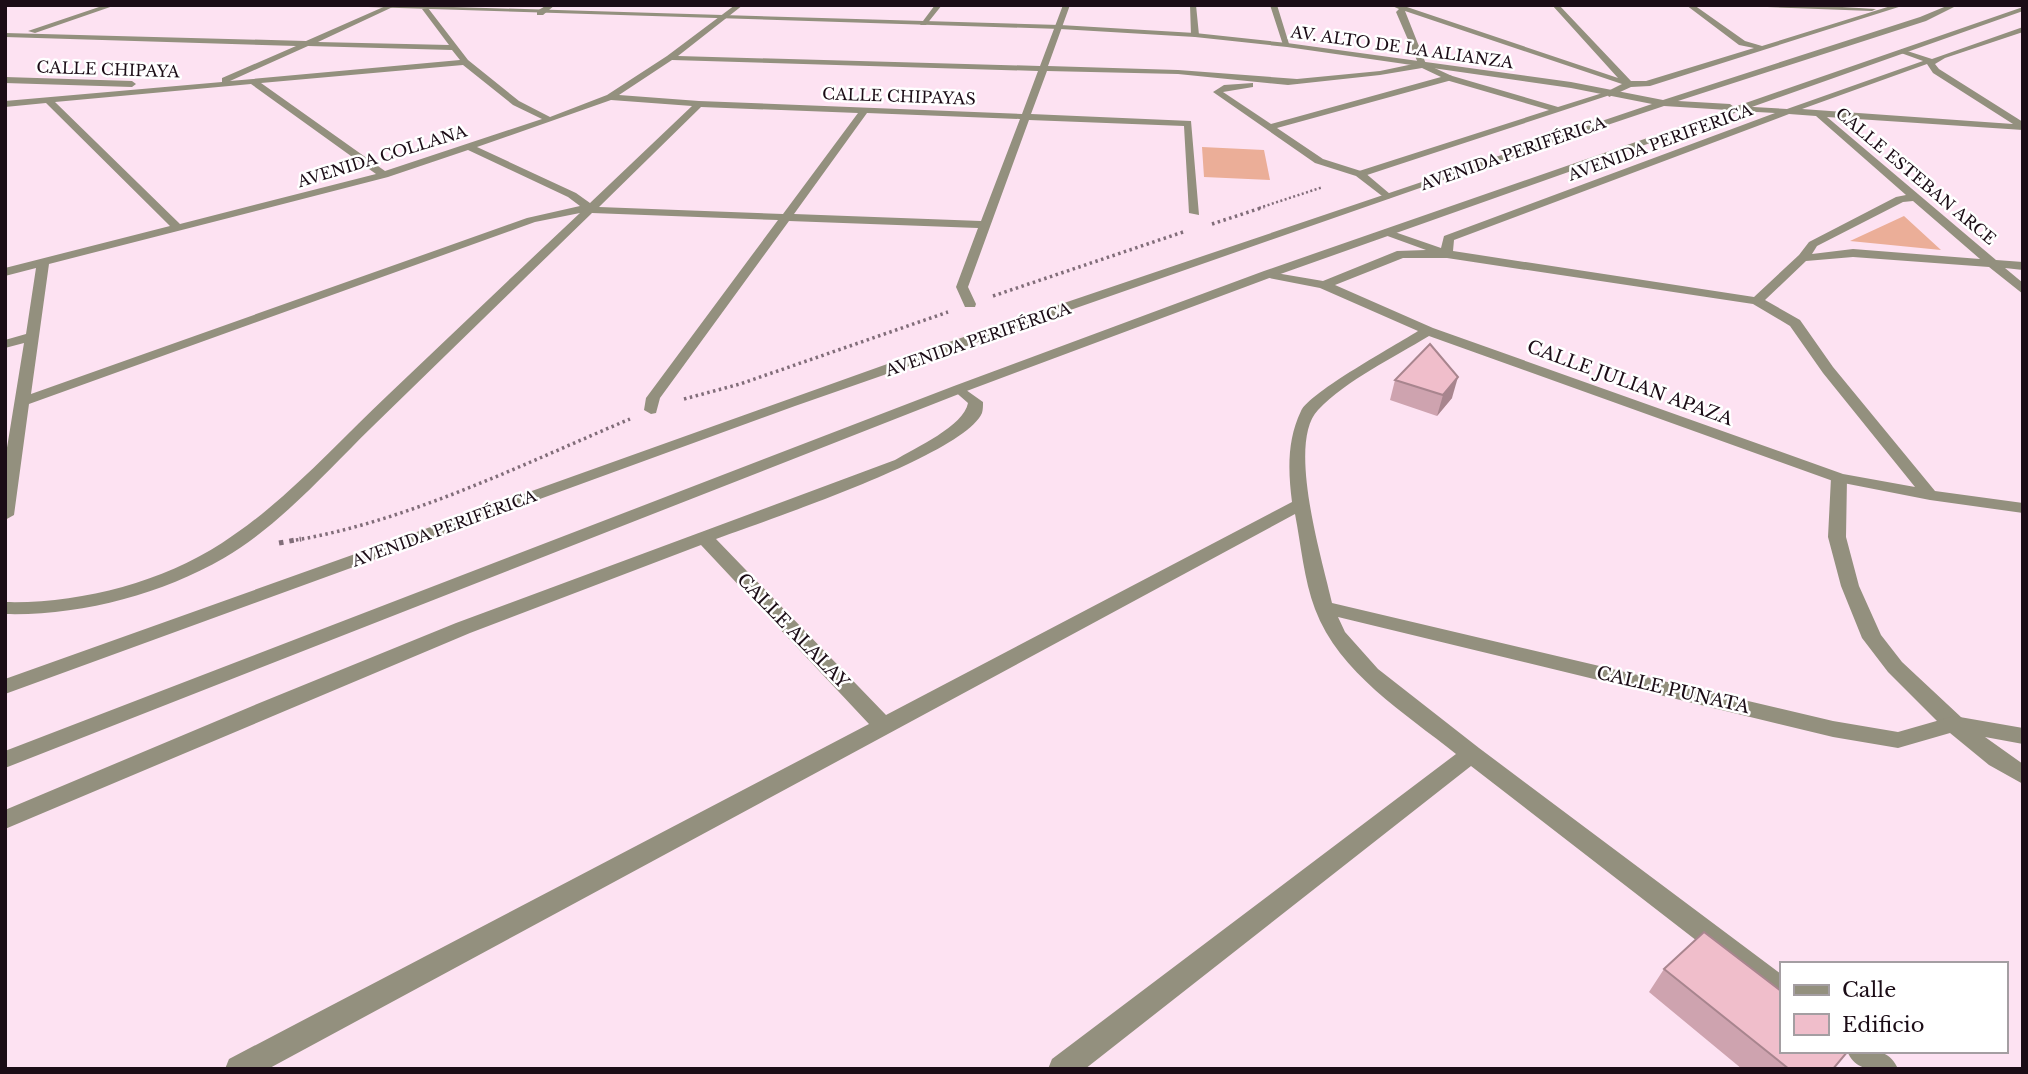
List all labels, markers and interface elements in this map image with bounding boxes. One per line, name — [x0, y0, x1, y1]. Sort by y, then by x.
street label: AV. ALTO DE LA ALIANZA — [1288, 21, 1515, 73]
street label: CALLE CHIPAYA — [36, 57, 181, 82]
street label: CALLE CHIPAYAS — [822, 83, 976, 109]
street label: AVENIDA PERIFERICA — [1564, 99, 1756, 185]
street label: CALLE ESTEBAN ARCE — [1832, 103, 2000, 249]
street label: AVENIDA PERIFÉRICA — [1417, 112, 1609, 194]
street label: AVENIDA COLLANA — [294, 120, 470, 192]
street label: AVENIDA PERIFÉRICA — [882, 298, 1074, 380]
street label: CALLE JULIAN APAZA — [1524, 335, 1737, 431]
street label: AVENIDA PERIFÉRICA — [348, 485, 540, 571]
street label: CALLE ALALAY — [732, 569, 854, 694]
street label: CALLE PUNATA — [1594, 662, 1753, 719]
legend — [1780, 962, 2007, 1053]
text: Calle — [1842, 977, 1896, 1003]
text: Edificio — [1842, 1012, 1924, 1038]

